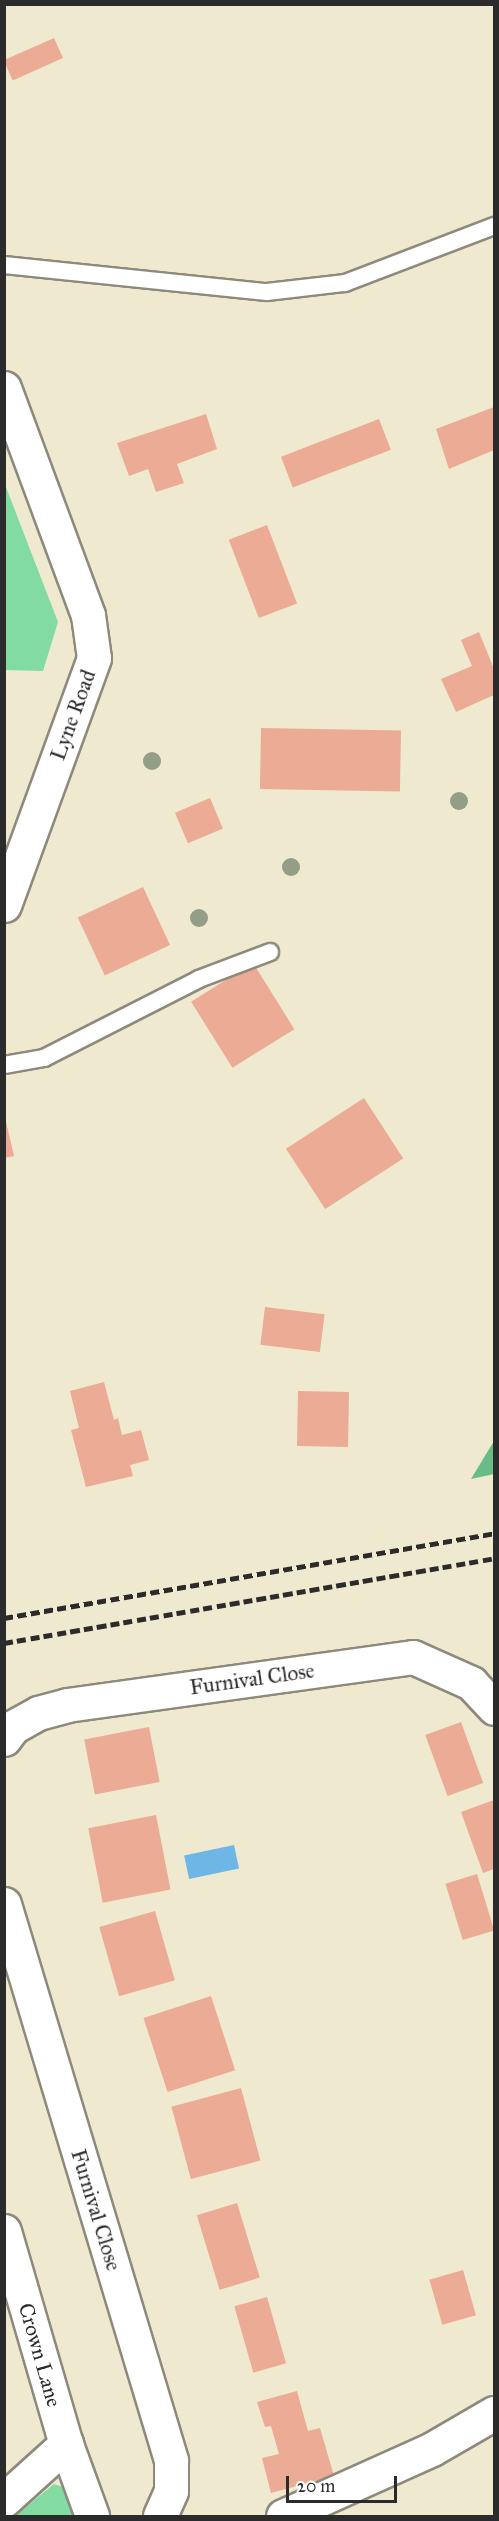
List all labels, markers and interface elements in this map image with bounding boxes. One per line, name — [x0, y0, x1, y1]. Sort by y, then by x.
street label: Lyne Road — [45, 666, 101, 764]
street label: Furnival Close — [188, 1658, 316, 1700]
street label: Furnival Close — [66, 2146, 126, 2274]
street label: Crown Lane — [13, 2300, 67, 2410]
scale bar — [289, 2464, 400, 2502]
text: 20 m — [297, 2475, 335, 2497]

